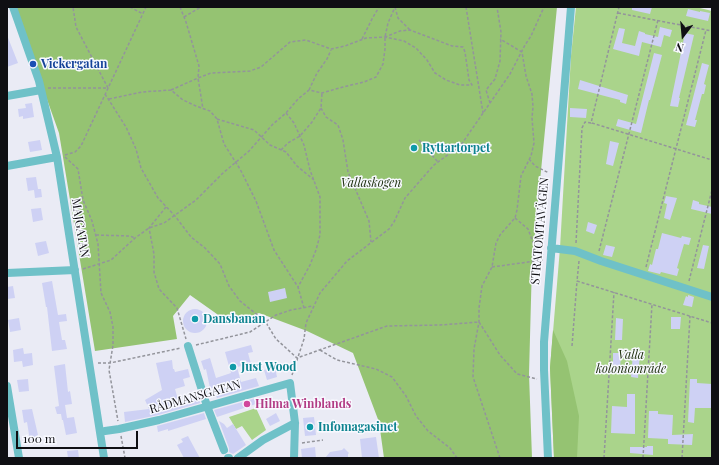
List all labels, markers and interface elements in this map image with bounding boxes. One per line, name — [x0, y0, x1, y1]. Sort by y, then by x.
north arrow — [663, 16, 703, 56]
text: N — [674, 40, 685, 56]
place label: Vickergatan — [41, 57, 107, 71]
marker: Vickergatan — [28, 59, 38, 69]
place label: Ryttartorpet — [422, 141, 490, 155]
marker: Ryttartorpet — [409, 143, 419, 153]
park label: Vallaskogen — [341, 176, 401, 190]
street label: STRATOMTAVÄGEN — [528, 177, 552, 285]
street label: MAJGATAN — [68, 197, 92, 259]
place label: Dansbanan — [203, 312, 266, 326]
marker: Dansbanan — [190, 314, 200, 324]
park label: Valla koloniområde — [596, 348, 666, 376]
place label: Just Wood — [241, 360, 297, 374]
marker: Just Wood — [228, 362, 238, 372]
street label: RÅDMANSGATAN — [148, 377, 242, 417]
place label: Hilma Winblands — [255, 397, 351, 411]
marker: Hilma Winblands — [242, 399, 252, 409]
place label: Infomagasinet — [318, 420, 397, 434]
marker: Infomagasinet — [305, 422, 315, 432]
scale bar — [18, 423, 140, 449]
text: 100 m — [23, 430, 55, 446]

